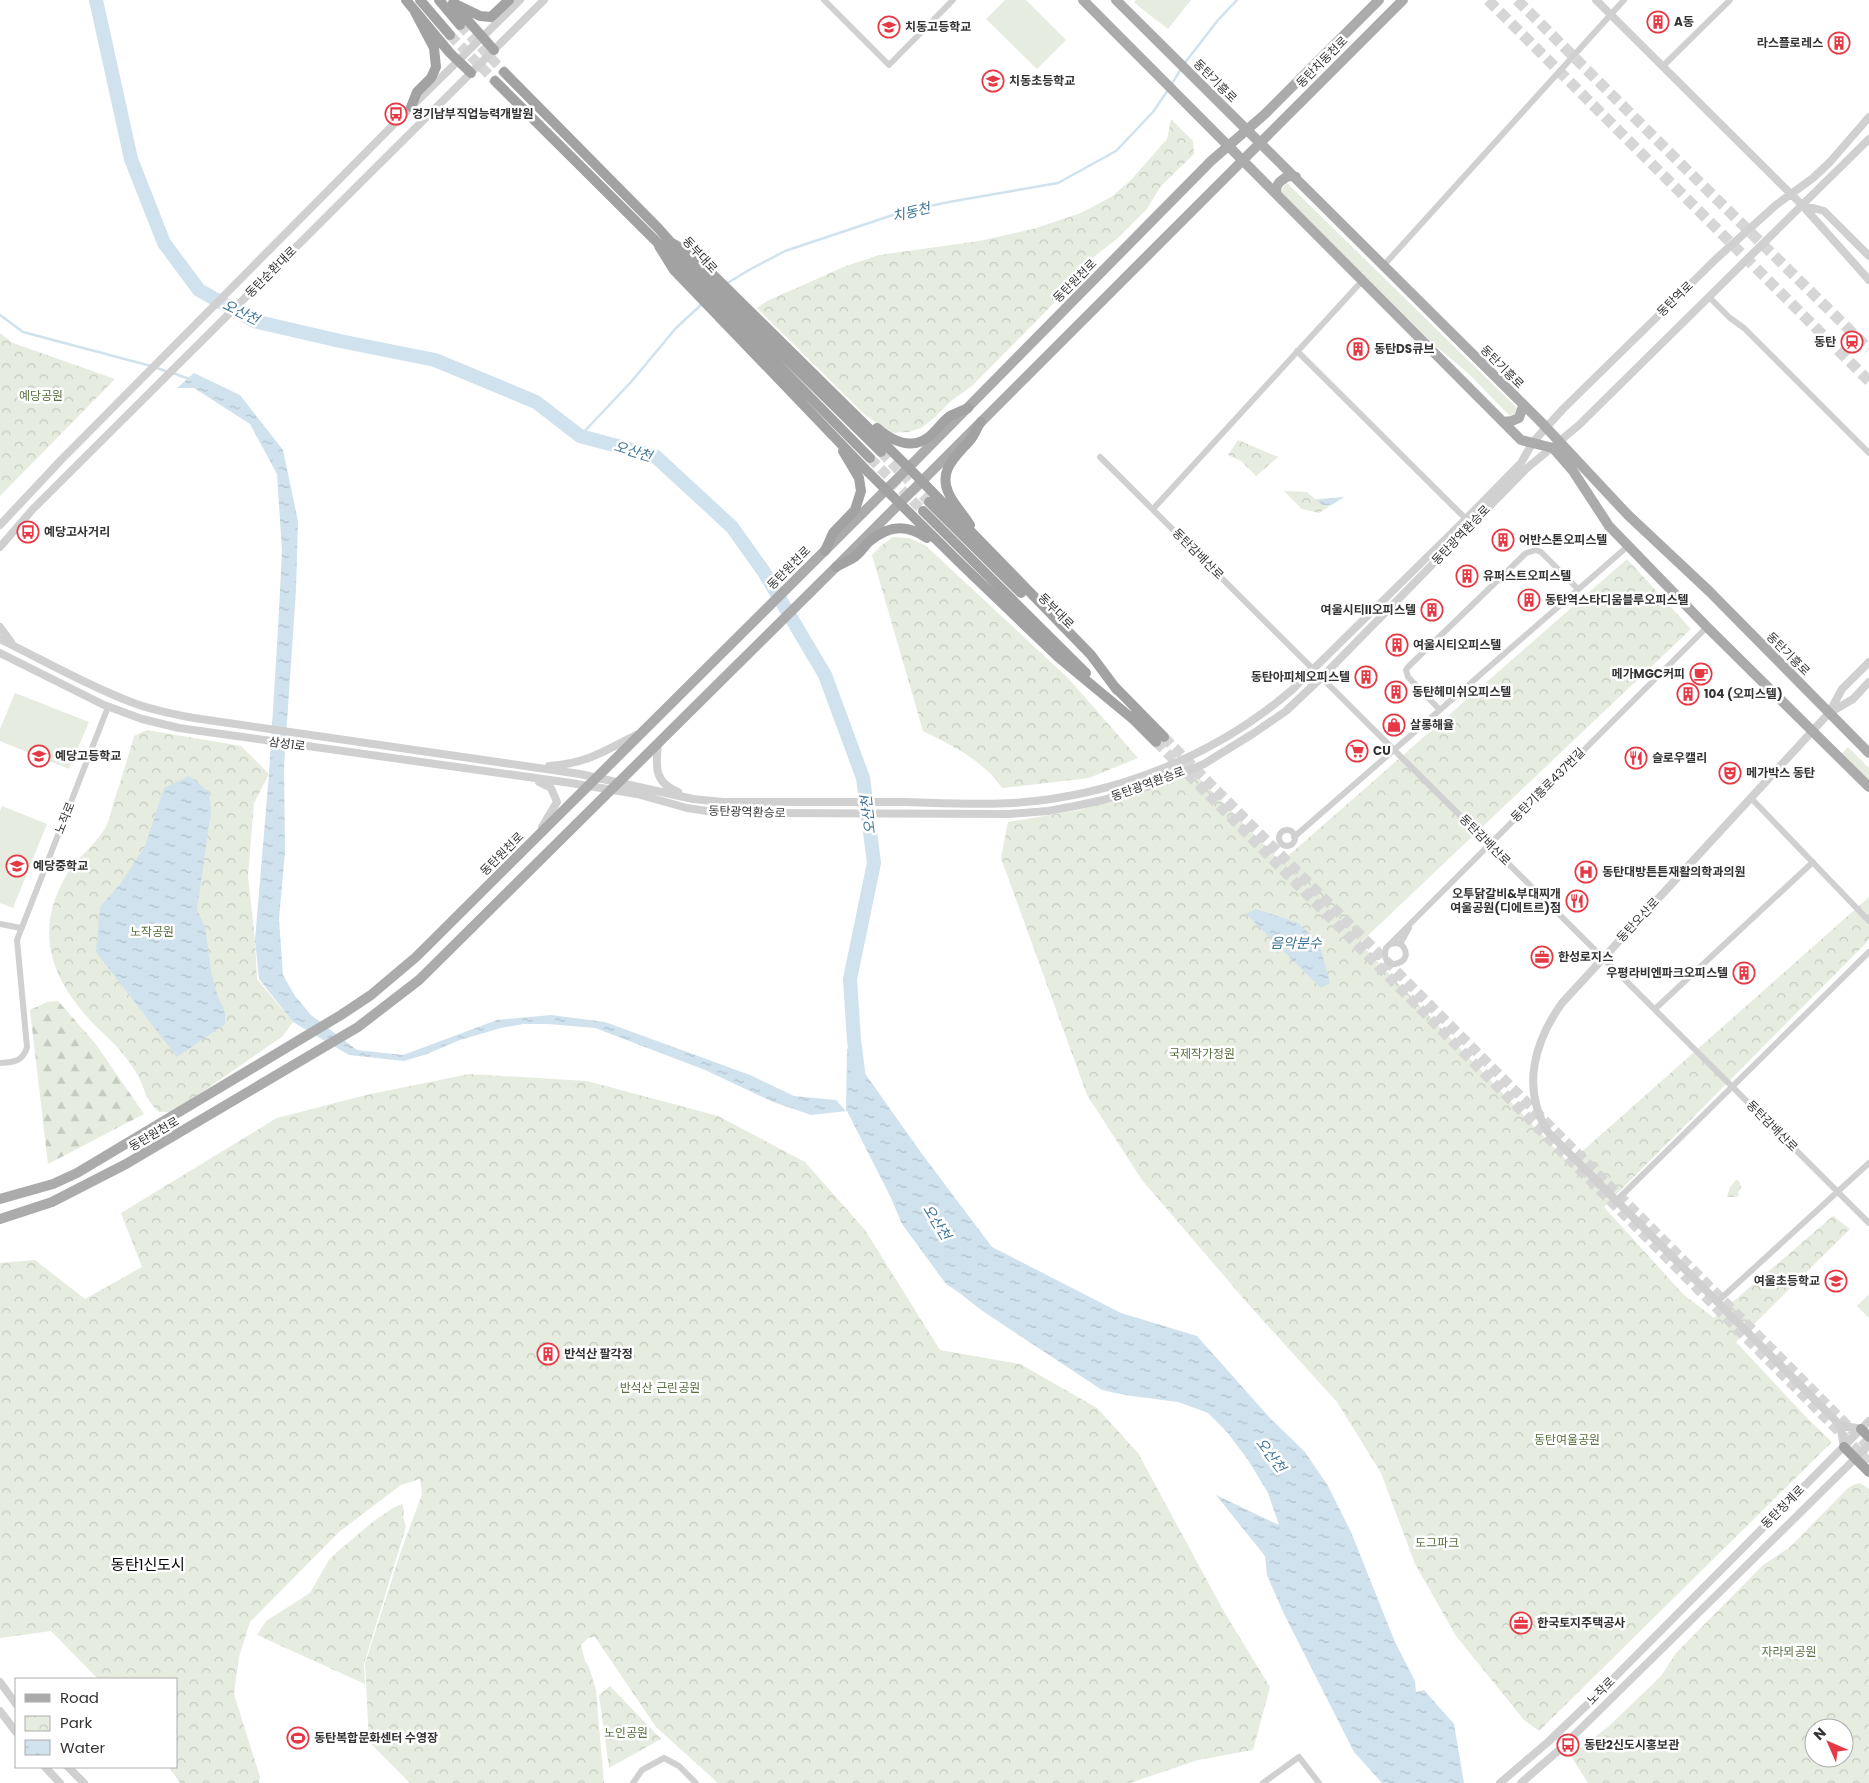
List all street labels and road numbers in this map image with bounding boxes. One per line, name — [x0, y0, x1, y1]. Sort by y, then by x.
street label: 동탄치동천로 — [1292, 32, 1351, 91]
street label: 동탄기흥로 — [1190, 55, 1241, 106]
street label: 동부대로 — [679, 233, 722, 277]
street label: 동탄순환대로 — [241, 242, 300, 301]
street label: 동탄원천로 — [1049, 255, 1100, 306]
street label: 동탄역로 — [1653, 277, 1696, 320]
street label: 동탄기흥로 — [1477, 341, 1528, 392]
street label: 동탄광역환승로 — [1428, 501, 1494, 568]
street label: 동탄감배산로 — [1169, 524, 1228, 583]
street label: 동탄원천로 — [763, 542, 814, 593]
street label: 동부대로 — [1035, 589, 1078, 632]
street label: 동탄기흥로 — [1763, 628, 1814, 679]
street label: 삼성1로 — [268, 733, 307, 754]
street label: 동탄기흥로437번길 — [1507, 744, 1588, 825]
street label: 동탄광역환승로 — [1109, 762, 1187, 805]
street label: 노작로 — [50, 799, 79, 836]
street label: 동탄광역환승로 — [708, 802, 786, 821]
street label: 동탄감배산로 — [1456, 810, 1515, 869]
street label: 동탄원천로 — [476, 828, 527, 879]
street label: 동탄오산로 — [1613, 894, 1663, 946]
street label: 동탄감배산로 — [1743, 1096, 1802, 1155]
street label: 동탄원천로 — [126, 1112, 182, 1155]
street label: 동탄청계로 — [1757, 1481, 1808, 1532]
street label: 노작로 — [1583, 1673, 1618, 1708]

